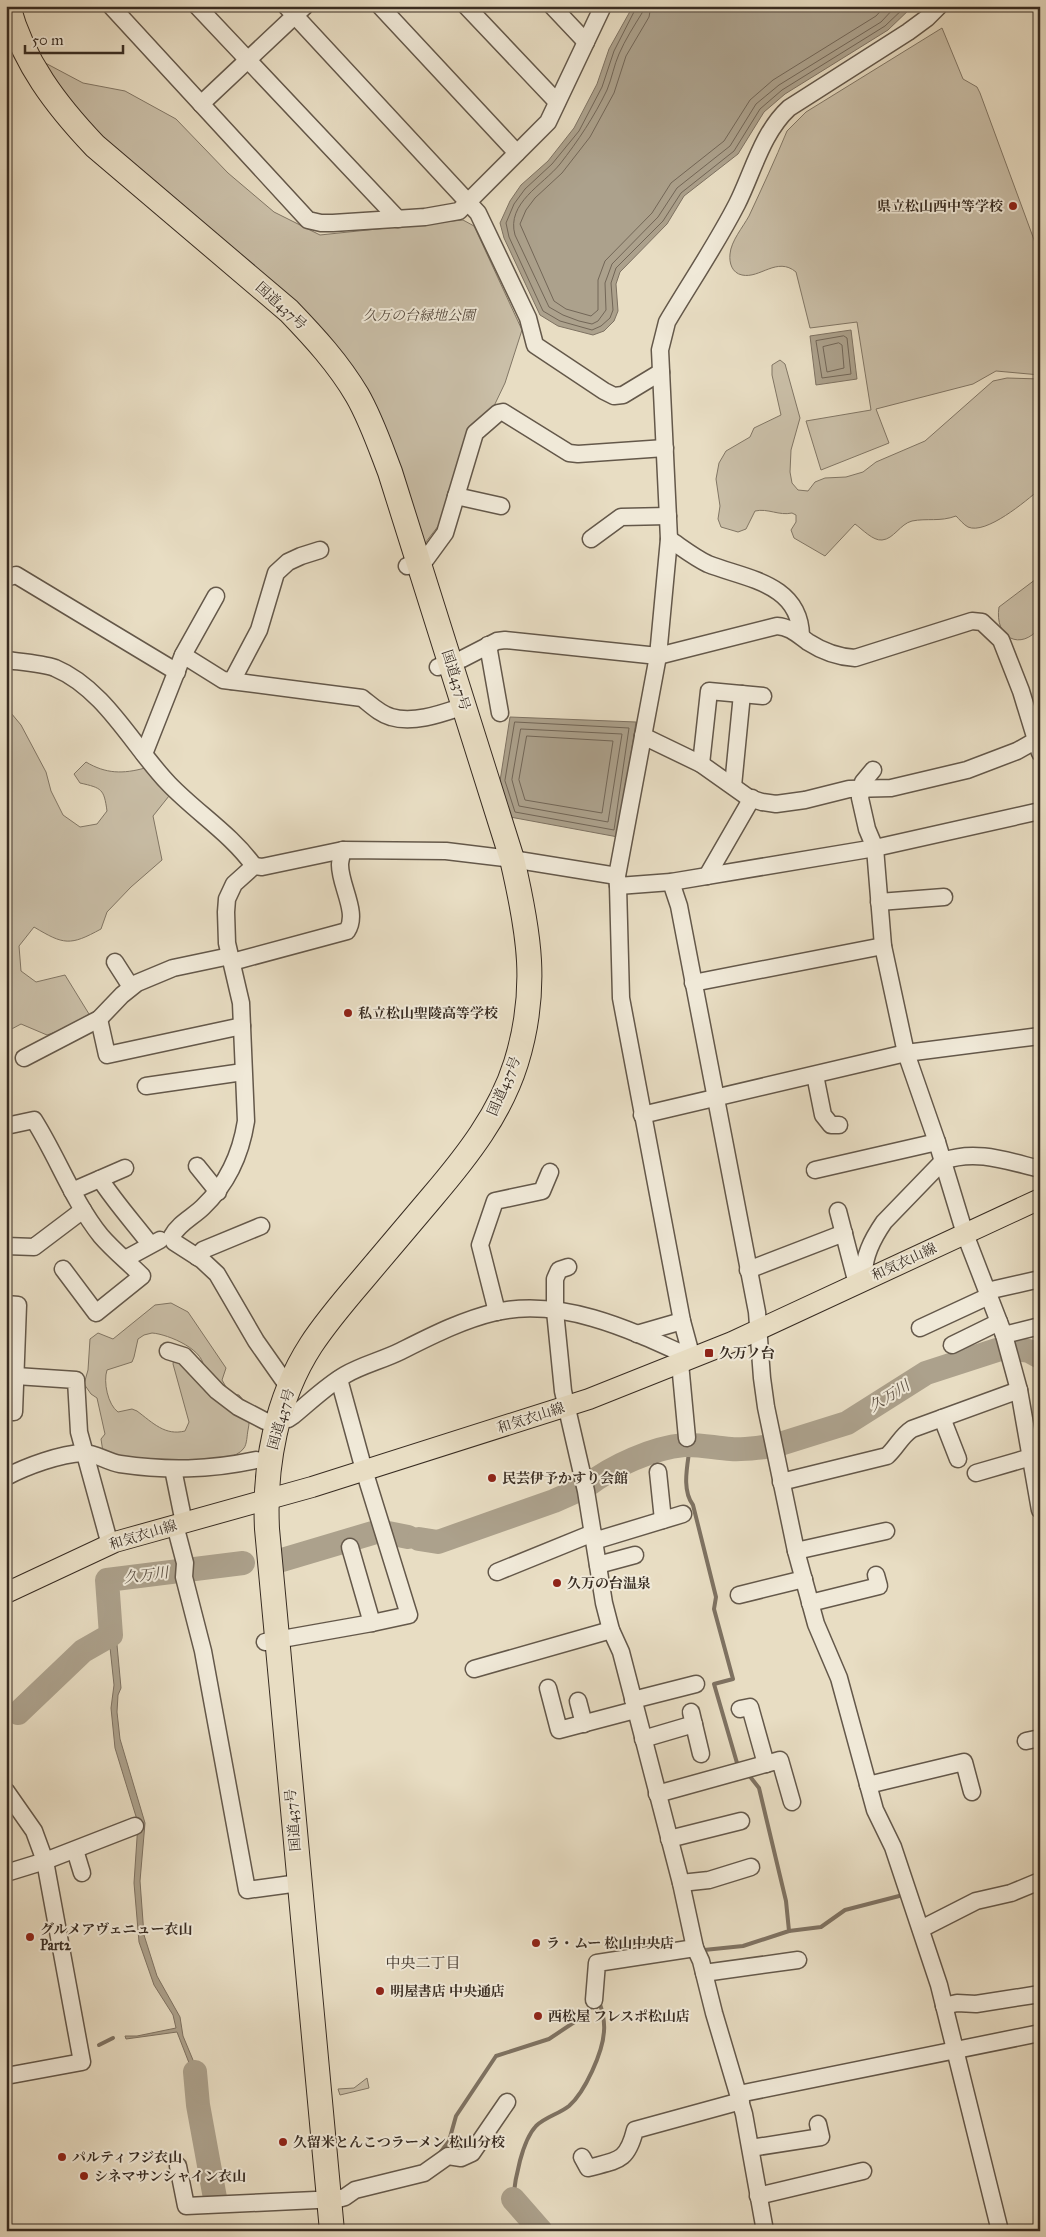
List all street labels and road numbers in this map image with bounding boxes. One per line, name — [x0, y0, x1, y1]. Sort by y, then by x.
street label: 国道437号 — [252, 279, 310, 333]
street label: 国道437号 — [438, 647, 474, 713]
street label: 国道437号 — [484, 1054, 524, 1118]
street label: 和気衣山線 — [869, 1240, 939, 1284]
street label: 国道437号 — [264, 1386, 298, 1452]
street label: 和気衣山線 — [495, 1399, 567, 1437]
street label: 和気衣山線 — [107, 1517, 179, 1553]
street label: 国道437号 — [282, 1788, 304, 1852]

